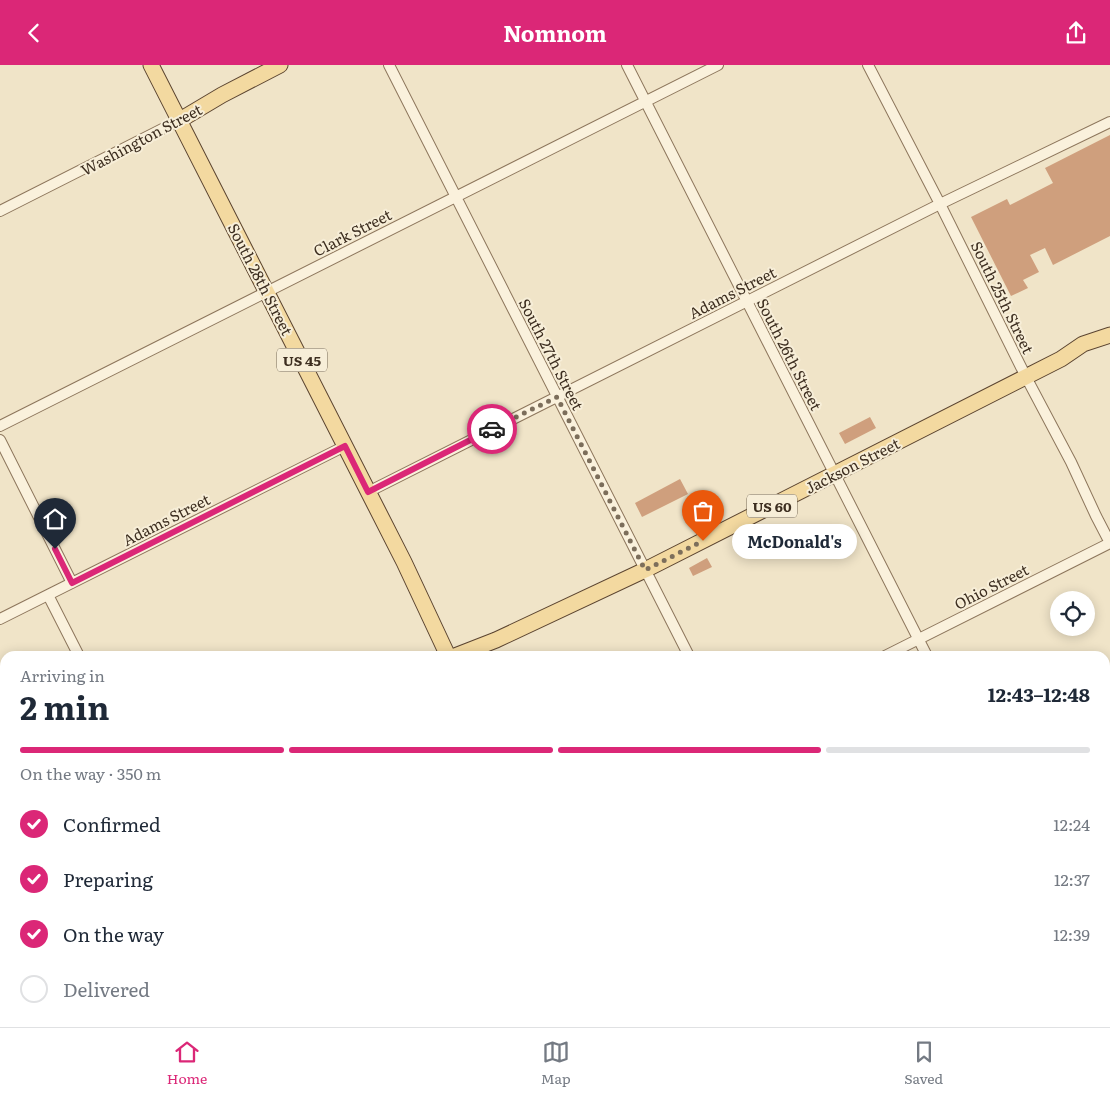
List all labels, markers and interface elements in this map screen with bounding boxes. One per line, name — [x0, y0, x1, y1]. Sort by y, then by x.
text: Nomnom — [503, 16, 607, 49]
icon: back — [20, 19, 48, 47]
icon: share — [1062, 19, 1090, 47]
street label: Washington Street — [76, 97, 206, 181]
street label: Clark Street — [309, 202, 395, 262]
street label: South 28th Street — [223, 219, 299, 339]
street label: South 25th Street — [966, 237, 1040, 357]
street label: Adams Street — [684, 260, 780, 324]
street label: South 27th Street — [514, 294, 590, 414]
street label: South 26th Street — [752, 294, 828, 414]
road number: US 45 — [277, 349, 327, 371]
courier — [467, 404, 517, 454]
icon: car — [478, 415, 506, 443]
street label: Jackson Street — [801, 431, 903, 499]
street label: Adams Street — [118, 487, 214, 551]
pin — [682, 490, 724, 541]
road number: US 60 — [747, 495, 797, 517]
icon: bag — [689, 497, 717, 525]
pin — [34, 498, 76, 549]
icon: home — [41, 505, 69, 533]
callout: McDonald's — [733, 523, 858, 559]
text: McDonald's — [747, 529, 842, 553]
street label: Ohio Street — [950, 557, 1032, 615]
map controls — [1050, 591, 1095, 636]
button: locate — [1050, 591, 1095, 636]
text: Arriving in — [20, 663, 105, 687]
text: 12:43–12:48 — [988, 680, 1090, 708]
text: 2 min — [20, 682, 109, 730]
text: On the way · 350 m — [20, 761, 161, 785]
icon: check — [20, 810, 48, 838]
text: Confirmed — [63, 810, 161, 838]
text: 12:24 — [1053, 812, 1090, 836]
icon: check — [20, 865, 48, 893]
text: Preparing — [63, 865, 153, 893]
text: 12:37 — [1054, 867, 1090, 891]
icon: check — [20, 920, 48, 948]
text: On the way — [63, 920, 164, 948]
text: 12:39 — [1053, 922, 1090, 946]
text: Delivered — [63, 975, 150, 1003]
tab: Home — [167, 1038, 207, 1088]
tab: Map — [541, 1038, 571, 1088]
tab: Saved — [904, 1038, 943, 1088]

